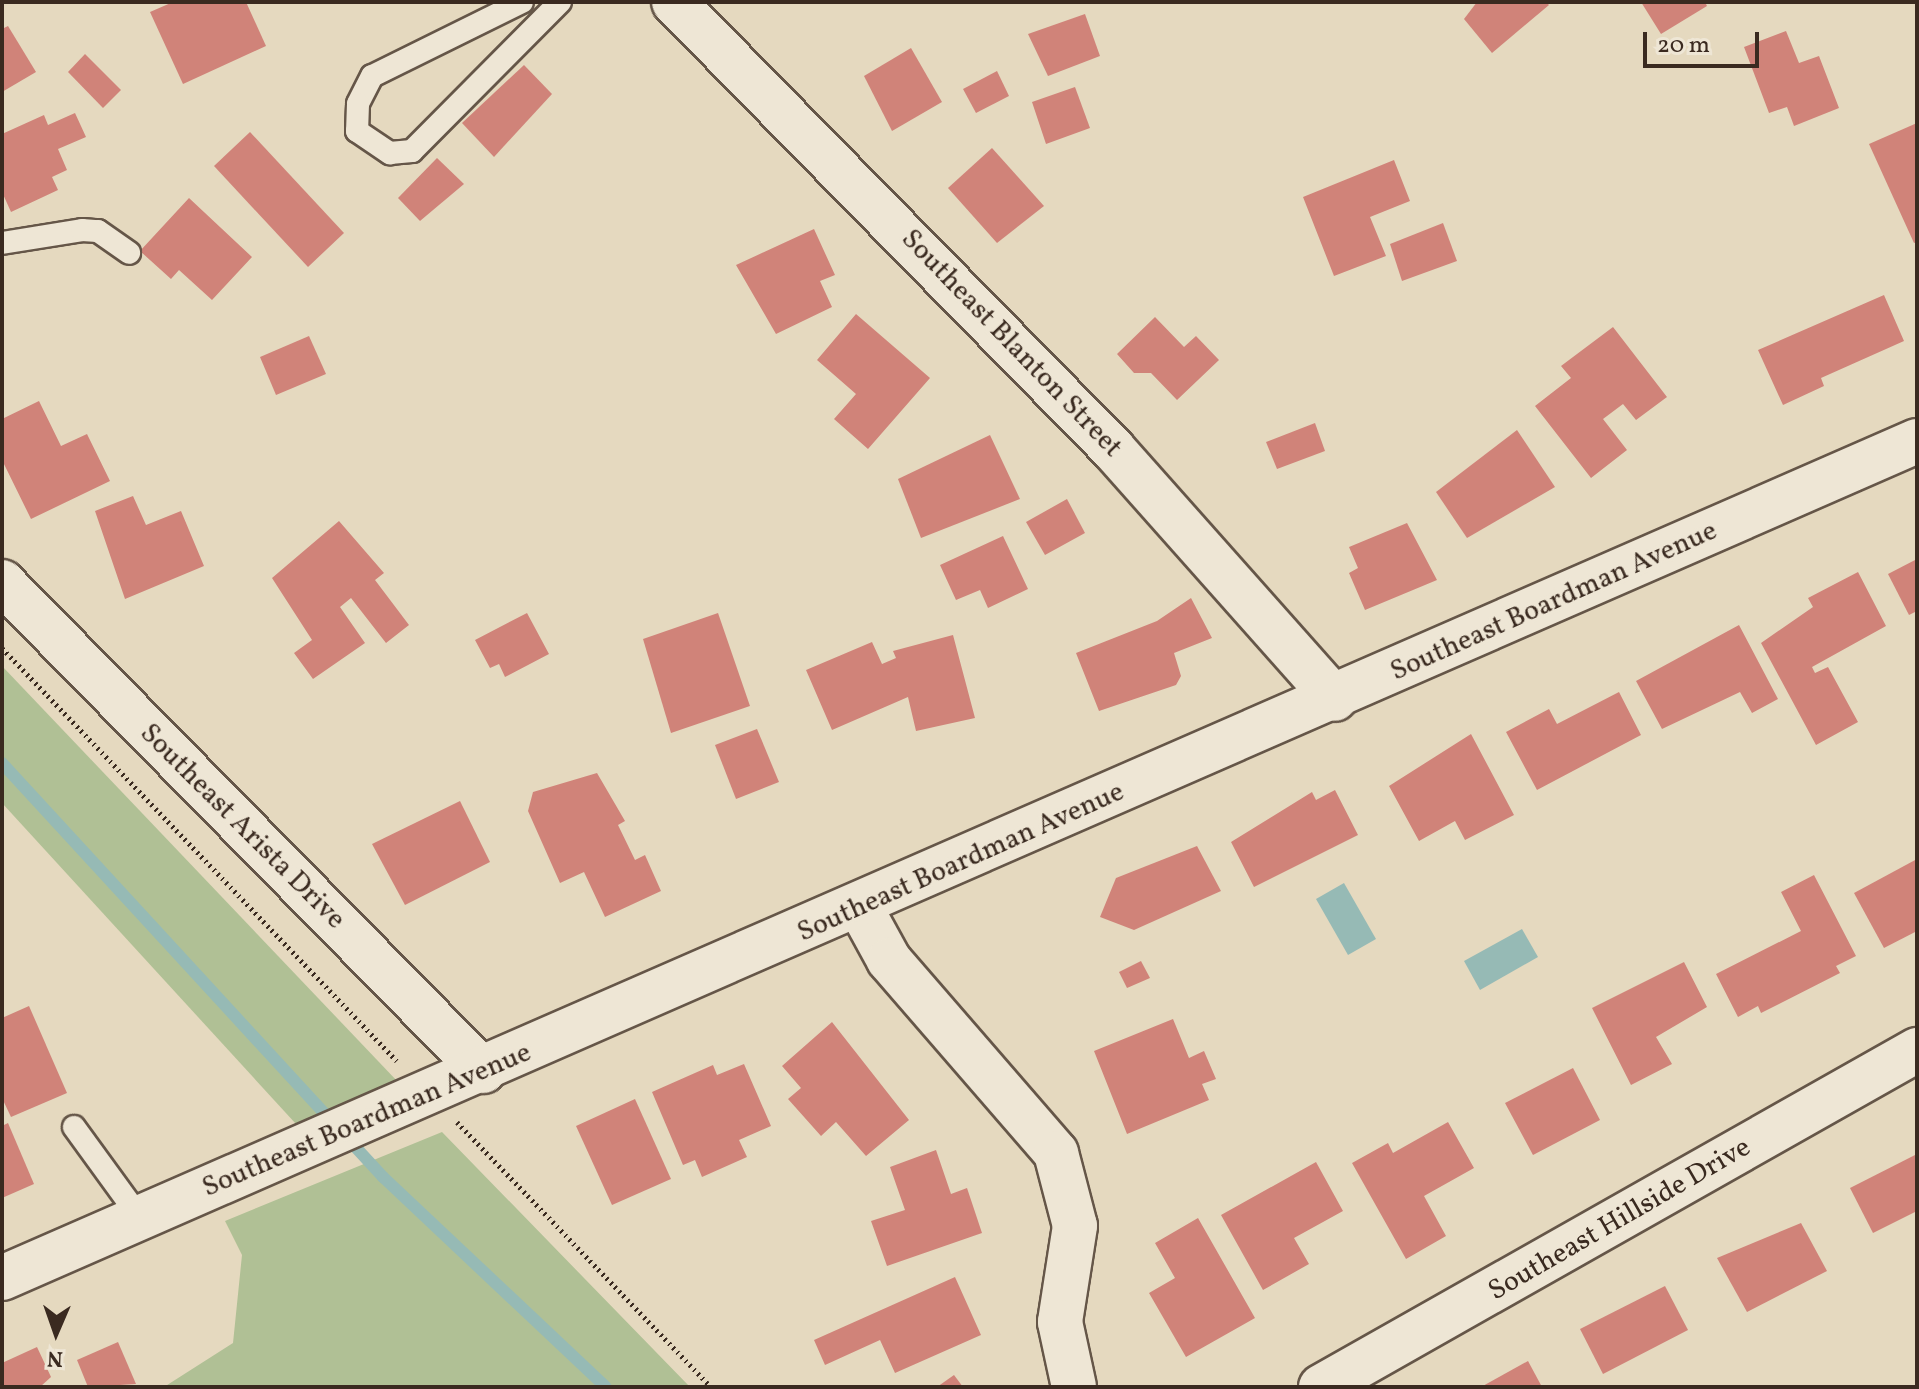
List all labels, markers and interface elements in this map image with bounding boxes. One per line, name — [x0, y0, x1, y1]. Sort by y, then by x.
scale bar — [1647, 16, 1763, 66]
text: 20 m — [1657, 29, 1710, 63]
street label: Southeast Blanton Street — [893, 223, 1129, 465]
street label: Southeast Boardman Avenue — [1386, 515, 1722, 689]
street label: Southeast Arista Drive — [132, 717, 352, 937]
street label: Southeast Boardman Avenue — [793, 776, 1129, 950]
street label: Southeast Boardman Avenue — [198, 1036, 536, 1206]
street label: Southeast Hillside Drive — [1483, 1131, 1757, 1309]
north arrow — [16, 1293, 96, 1373]
text: N — [47, 1342, 64, 1373]

